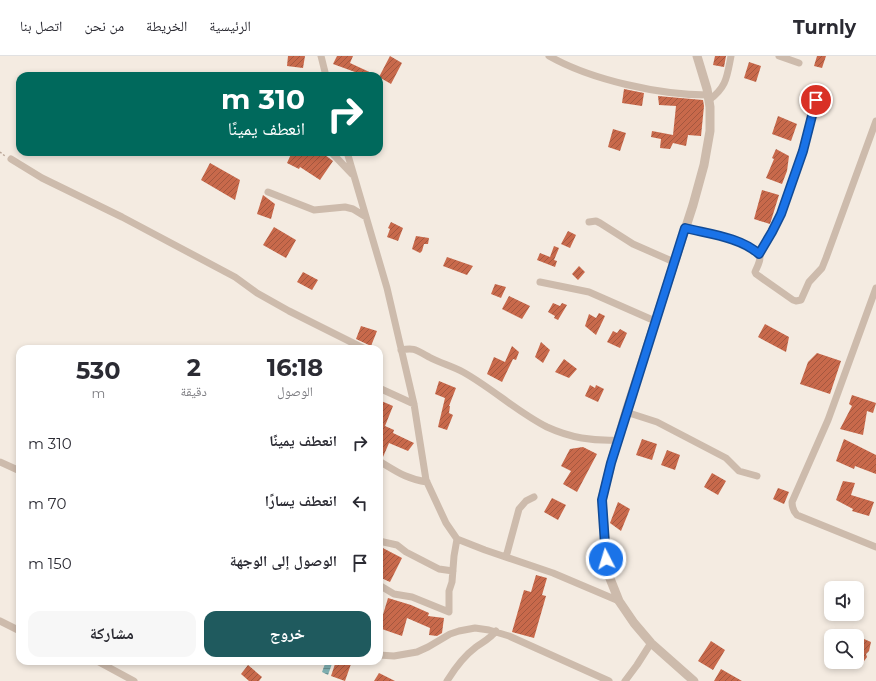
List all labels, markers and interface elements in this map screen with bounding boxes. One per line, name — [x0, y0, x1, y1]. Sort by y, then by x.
text: Turnly — [793, 16, 856, 39]
text: اتصل بنا — [20, 17, 62, 35]
text: من نحن — [84, 17, 124, 35]
text: الخريطة — [146, 17, 187, 35]
text: الرئيسية — [209, 17, 251, 35]
text: 310 m — [221, 82, 305, 116]
pin — [799, 83, 833, 117]
icon: right — [319, 88, 371, 140]
icon: arrive — [805, 89, 827, 111]
text: انعطف يمينًا — [228, 118, 305, 140]
text: 2 — [187, 353, 201, 382]
text: 16:18 — [267, 353, 323, 382]
text: 530 — [76, 356, 121, 385]
text: دقيقة — [181, 383, 207, 399]
text: الوصول — [277, 383, 313, 399]
text: m — [91, 385, 105, 401]
text: انعطف يمينًا — [269, 431, 337, 450]
icon: right — [349, 432, 371, 454]
text: 310 m — [28, 434, 72, 453]
text: انعطف يسارًا — [265, 491, 337, 510]
icon: left — [349, 492, 371, 514]
text: 70 m — [28, 494, 66, 513]
position arrow — [585, 538, 627, 580]
text: الوصول إلى الوجهة — [230, 551, 337, 570]
icon: arrive — [349, 552, 371, 574]
text: 150 m — [28, 554, 72, 573]
map controls — [824, 581, 864, 669]
button: sound — [824, 581, 864, 621]
button: مشاركة — [28, 611, 196, 657]
button: خروج — [204, 611, 371, 657]
button: search — [824, 629, 864, 669]

